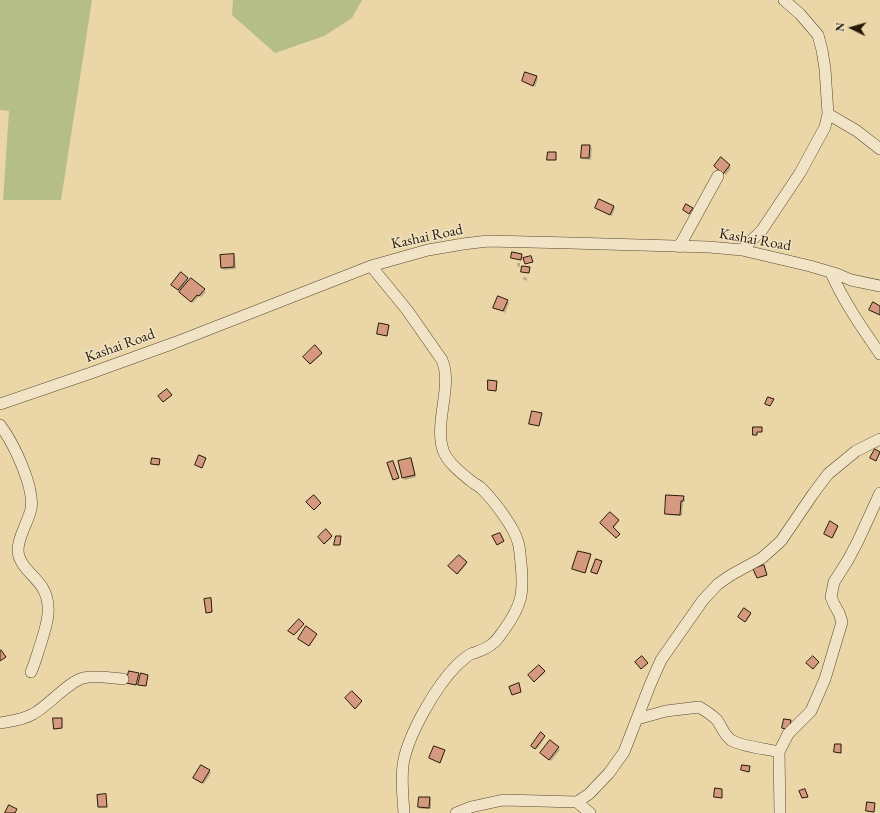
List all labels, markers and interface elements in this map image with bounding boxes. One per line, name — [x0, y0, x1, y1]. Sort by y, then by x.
north arrow — [832, 8, 872, 48]
text: N — [833, 22, 847, 32]
street label: Kashai Road — [390, 221, 464, 253]
street label: Kashai Road — [718, 225, 792, 255]
street label: Kashai Road — [83, 325, 157, 367]

